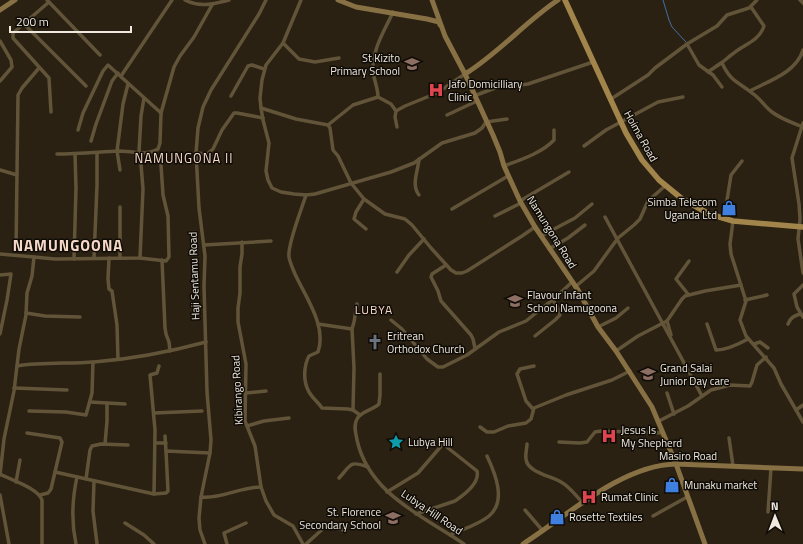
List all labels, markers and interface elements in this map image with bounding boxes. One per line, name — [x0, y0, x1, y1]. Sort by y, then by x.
scale bar — [10, 8, 131, 34]
text: 200 m — [16, 12, 49, 31]
place label: St Kizito Primary School — [330, 50, 400, 79]
school or university icon: St Kizito Primary School — [403, 55, 421, 73]
place label: Jafo Domicilliary Clinic — [448, 76, 523, 105]
hospital icon: Jafo Domicilliary Clinic — [427, 81, 445, 99]
street label: Hoima Road — [620, 107, 662, 165]
district label: NAMUNGONA II — [135, 148, 234, 168]
street label: Namungona Road — [523, 193, 581, 272]
place label: Simba Telecom Uganda Ltd — [648, 194, 717, 223]
shop icon: Simba Telecom Uganda Ltd — [720, 199, 738, 217]
street label: Haji Sentamu Road — [184, 231, 204, 320]
district label: NAMUNGOONA — [13, 234, 123, 257]
place label: Flavour Infant School Namugoona — [527, 287, 617, 316]
school or university icon: Flavour Infant School Namugoona — [506, 292, 524, 310]
district label: LUBYA — [355, 300, 393, 319]
place label: Eritrean Orthodox Church — [387, 328, 465, 357]
church icon: Eritrean Orthodox Church — [366, 333, 384, 351]
street label: Kibirango Road — [227, 355, 247, 425]
place label: Grand Salai Junior Day care — [660, 360, 730, 389]
school or university icon: Grand Salai Junior Day care — [639, 365, 657, 383]
place label: Jesus Is My Shepherd — [621, 422, 682, 451]
hospital icon: Jesus Is My Shepherd — [600, 427, 618, 445]
place icon: Lubya Hill — [387, 433, 405, 451]
place label: Lubya Hill — [408, 434, 453, 450]
street label: Masiro Road — [659, 448, 717, 464]
shop icon: Munaku market — [663, 476, 681, 494]
place label: Munaku market — [684, 477, 757, 493]
street label: Lubya Hill Road — [398, 486, 466, 539]
hospital icon: Rumat Clinic — [580, 488, 598, 506]
place label: Rumat Clinic — [601, 489, 659, 505]
north arrow — [755, 496, 795, 536]
text: N — [771, 498, 779, 514]
place label: St. Florence Secondary School — [299, 504, 381, 533]
shop icon: Rosette Textiles — [548, 508, 566, 526]
school or university icon: St. Florence Secondary School — [384, 509, 402, 527]
place label: Rosette Textiles — [569, 509, 643, 525]

